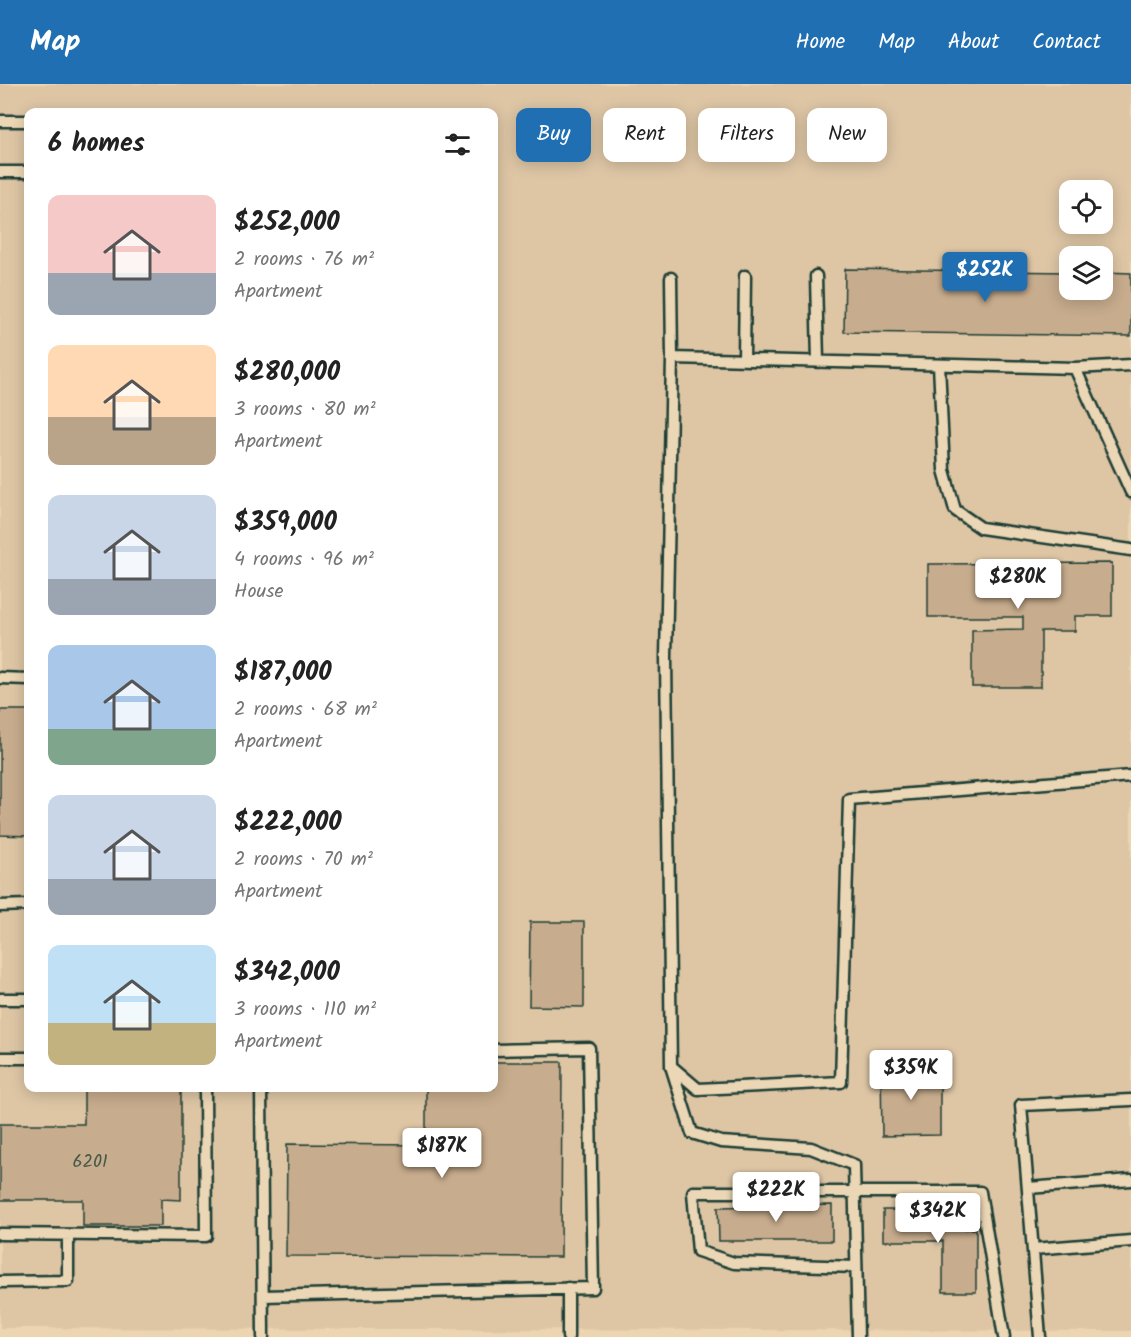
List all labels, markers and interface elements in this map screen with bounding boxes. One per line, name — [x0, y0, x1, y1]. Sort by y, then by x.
text: Map — [30, 20, 81, 65]
text: Home — [796, 26, 845, 59]
text: Map — [878, 26, 915, 59]
text: About — [948, 26, 999, 59]
text: Contact — [1032, 26, 1101, 59]
chip: Buy — [516, 108, 591, 162]
chip: Rent — [603, 108, 686, 162]
chip: Filters — [698, 108, 795, 162]
chip: New — [807, 108, 887, 162]
text: 6 homes — [48, 123, 145, 165]
icon: filters — [441, 128, 474, 161]
map controls — [1059, 180, 1113, 300]
button: locate — [1059, 180, 1113, 234]
text: $252,000 — [234, 202, 340, 244]
icon: home — [96, 219, 168, 291]
text: 2 rooms · 76 m² — [234, 244, 374, 276]
button: layers — [1059, 246, 1113, 300]
pin: $252K — [943, 252, 1027, 303]
text: $252K — [956, 255, 1014, 287]
text: Apartment — [234, 276, 323, 308]
text: $280,000 — [234, 352, 340, 394]
icon: home — [96, 369, 168, 441]
text: 3 rooms · 80 m² — [234, 394, 376, 426]
text: Apartment — [234, 426, 323, 458]
text: $359,000 — [234, 502, 337, 544]
icon: home — [96, 519, 168, 591]
text: 4 rooms · 96 m² — [234, 544, 374, 576]
pin: $280K — [976, 559, 1060, 610]
text: $280K — [989, 562, 1047, 594]
text: House — [234, 576, 284, 608]
text: $187,000 — [234, 652, 332, 694]
icon: home — [96, 669, 168, 741]
text: 2 rooms · 68 m² — [234, 694, 377, 726]
text: Apartment — [234, 726, 323, 758]
text: $222,000 — [234, 802, 342, 844]
icon: home — [96, 819, 168, 891]
text: 2 rooms · 70 m² — [234, 844, 373, 876]
text: Apartment — [234, 876, 323, 908]
text: $342,000 — [234, 952, 340, 994]
icon: home — [96, 969, 168, 1041]
text: 3 rooms · 110 m² — [234, 994, 376, 1026]
text: Apartment — [234, 1026, 323, 1058]
pin: $359K — [869, 1050, 953, 1101]
text: $359K — [883, 1053, 939, 1085]
pin: $187K — [400, 1128, 484, 1179]
text: $187K — [416, 1131, 468, 1163]
house number: 6201 — [72, 1148, 108, 1177]
pin: $222K — [734, 1172, 818, 1223]
text: $222K — [747, 1175, 805, 1207]
pin: $342K — [896, 1193, 980, 1244]
text: $342K — [909, 1196, 967, 1228]

